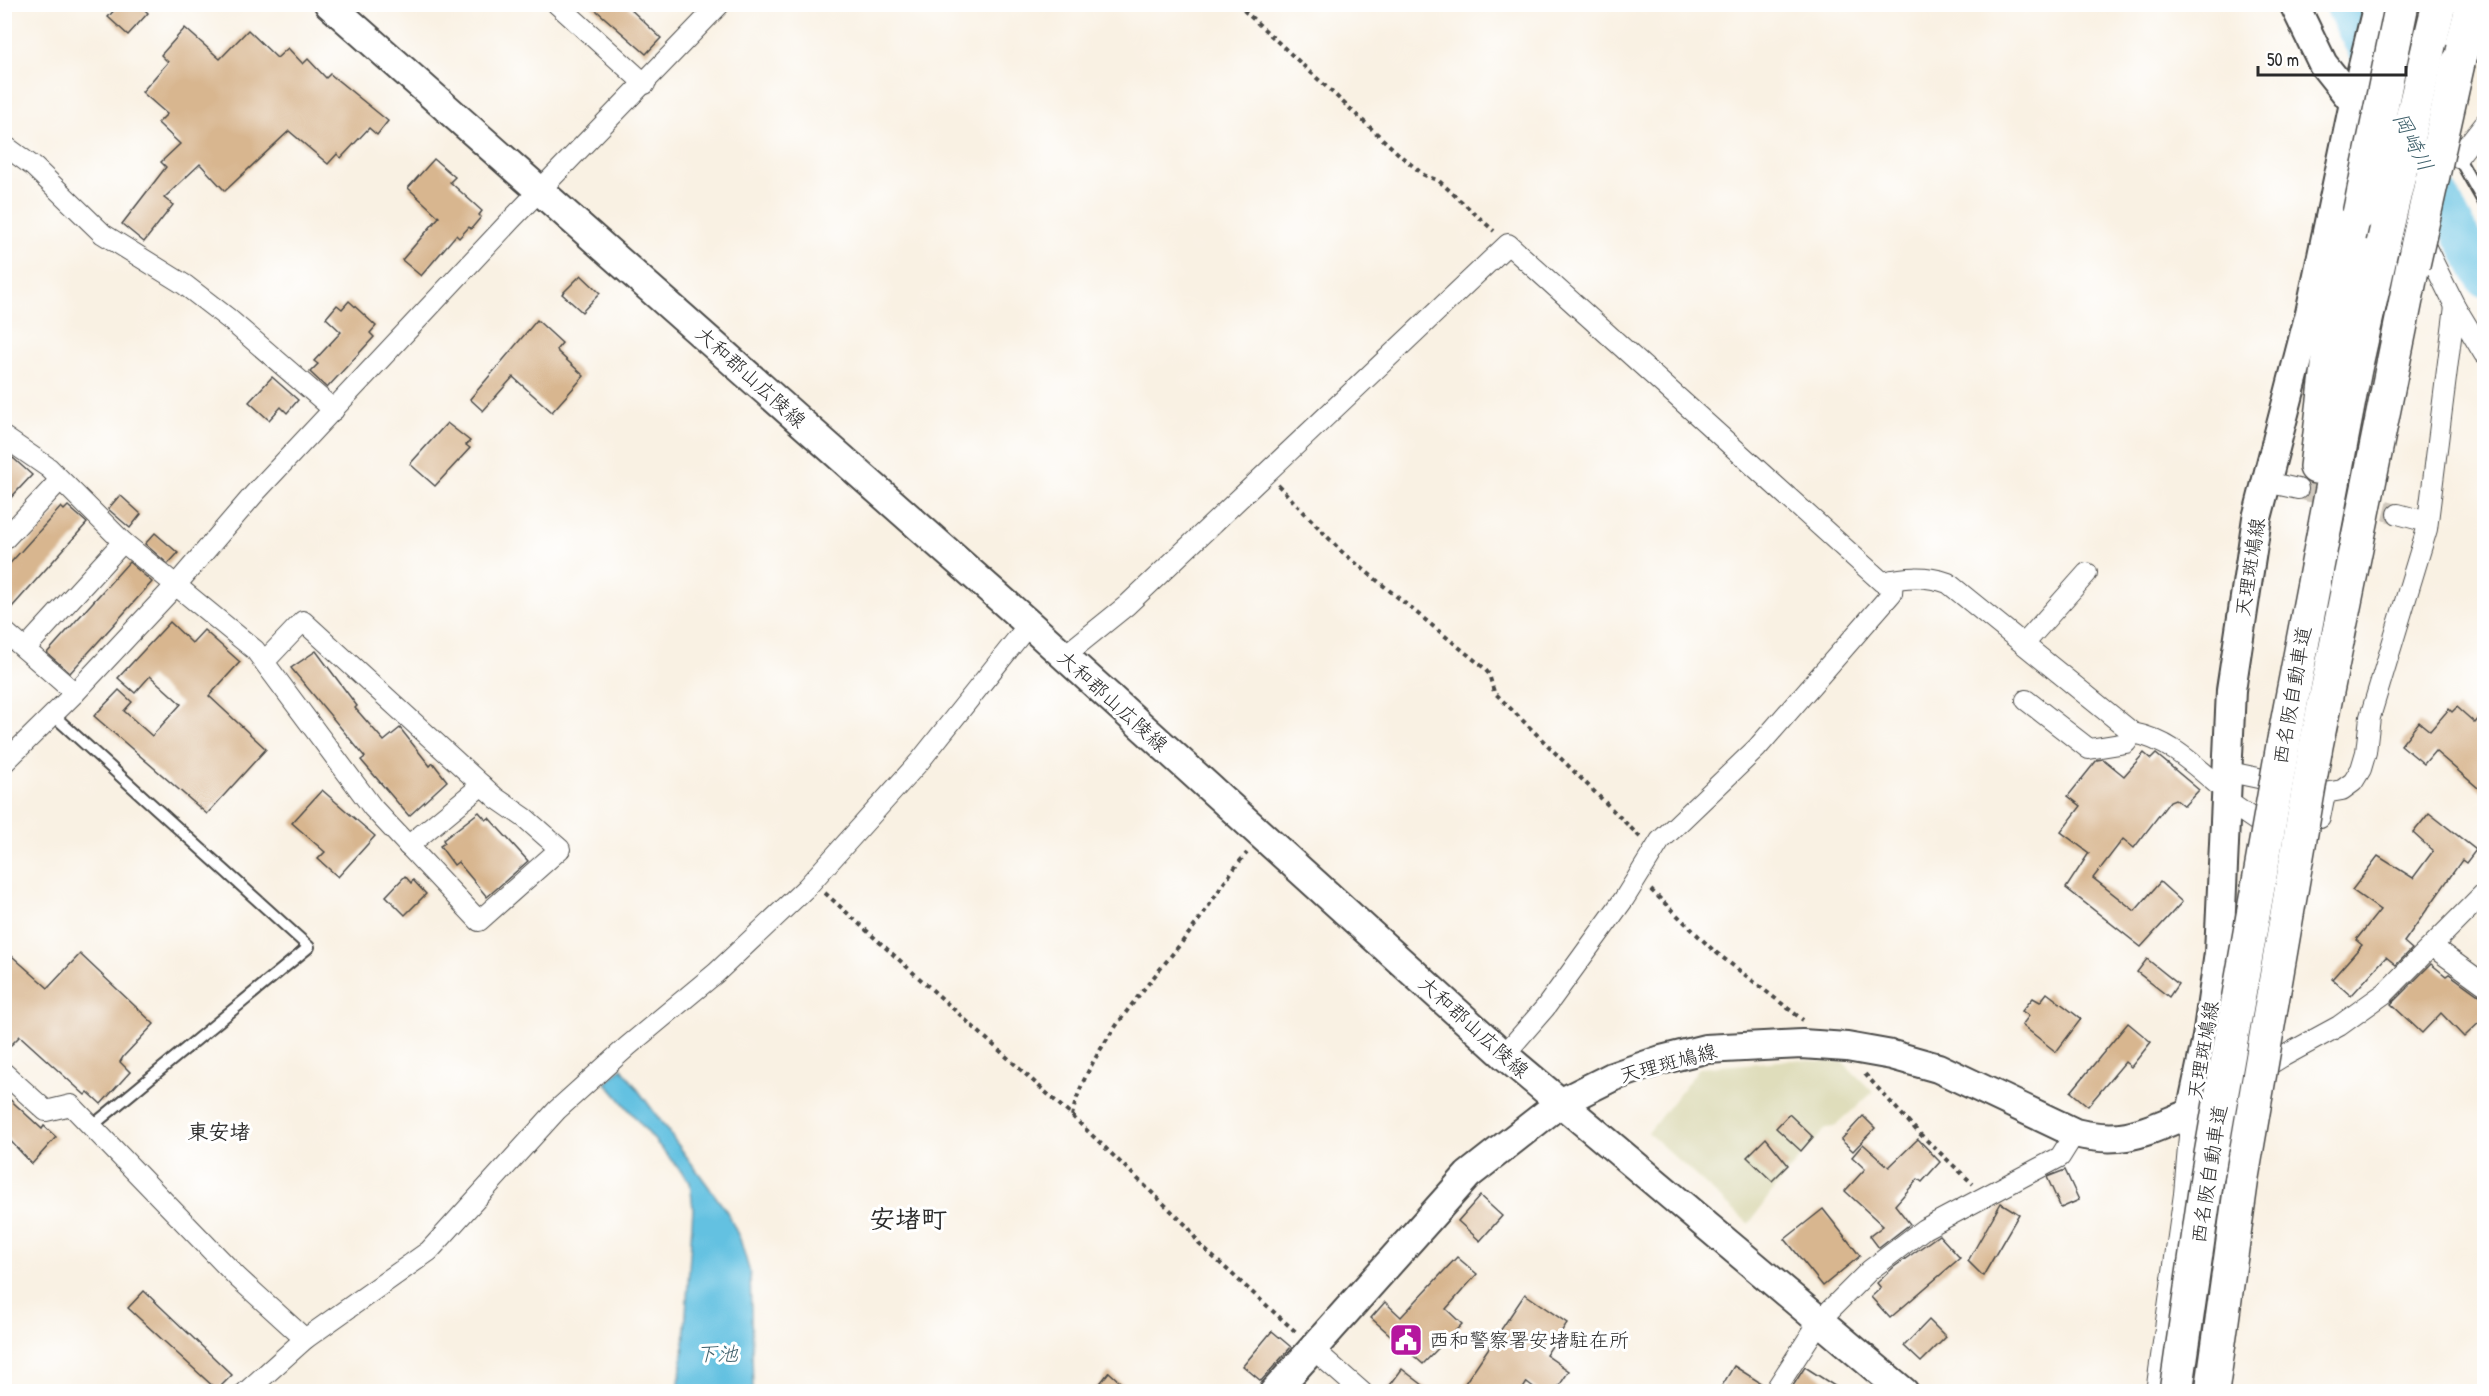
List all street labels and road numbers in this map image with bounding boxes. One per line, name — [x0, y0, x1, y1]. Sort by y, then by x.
street label: 大和郡山広陵線 — [690, 320, 812, 434]
street label: 天理斑鳩線 — [2228, 515, 2271, 618]
street label: 西名阪自動車道 — [2266, 624, 2317, 766]
street label: 大和郡山広陵線 — [1052, 644, 1174, 758]
street label: 大和郡山広陵線 — [1413, 970, 1535, 1084]
street label: 天理斑鳩線 — [2181, 998, 2224, 1101]
street label: 天理斑鳩線 — [1616, 1037, 1720, 1088]
street label: 西名阪自動車道 — [2184, 1103, 2233, 1245]

